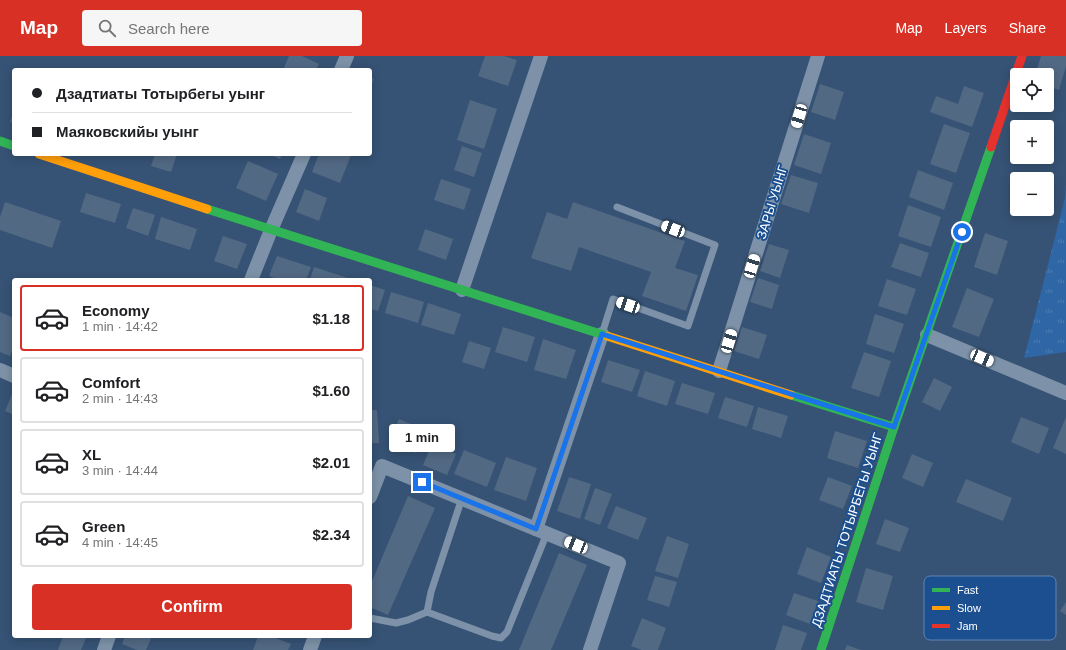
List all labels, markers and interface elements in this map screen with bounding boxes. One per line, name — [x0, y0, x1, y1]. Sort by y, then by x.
search box — [82, 10, 362, 46]
text: Map — [20, 17, 58, 38]
icon: search — [96, 17, 118, 39]
text: Search here — [128, 20, 210, 37]
text: Map — [895, 20, 923, 36]
text: Layers — [945, 20, 987, 36]
text: Share — [1009, 20, 1046, 36]
map controls — [1010, 68, 1054, 216]
button: locate — [1010, 68, 1054, 112]
text: Дзадтиаты Тотырбегы уынг — [56, 85, 265, 102]
car — [790, 103, 808, 129]
button: + — [1010, 120, 1054, 164]
text: Маяковскийы уынг — [56, 123, 199, 140]
street label: ЗАРЫ УЫНГ — [754, 163, 790, 241]
button: − — [1010, 172, 1054, 216]
car — [660, 219, 686, 239]
route start — [953, 223, 971, 241]
car — [743, 253, 761, 279]
car — [615, 295, 641, 315]
icon: car — [34, 300, 70, 336]
text: Economy — [82, 302, 150, 319]
text: $1.18 — [312, 310, 350, 327]
text: 1 min · 14:42 — [82, 319, 158, 334]
car — [720, 328, 738, 354]
car — [969, 348, 995, 368]
icon: car — [34, 372, 70, 408]
text: Comfort — [82, 374, 140, 391]
text: $1.60 — [312, 382, 350, 399]
text: 2 min · 14:43 — [82, 391, 158, 406]
callout: 1 min — [389, 424, 455, 452]
text: 1 min — [405, 430, 439, 445]
street label: ДЗАДТИАТЫ ТОТЫРБЕГЫ УЫНГ — [808, 431, 886, 629]
icon: car — [34, 444, 70, 480]
text: XL — [82, 446, 101, 463]
text: $2.01 — [312, 454, 350, 471]
text: 3 min · 14:44 — [82, 463, 158, 478]
route end — [413, 473, 431, 491]
icon: car — [34, 516, 70, 552]
text: Green — [82, 518, 125, 535]
text: $2.34 — [312, 526, 350, 543]
text: 4 min · 14:45 — [82, 535, 158, 550]
car — [563, 535, 589, 555]
legend — [924, 576, 1056, 640]
button: Confirm — [32, 584, 352, 630]
text: Fast — [957, 584, 978, 596]
text: Slow — [957, 602, 981, 614]
text: Jam — [957, 620, 978, 632]

